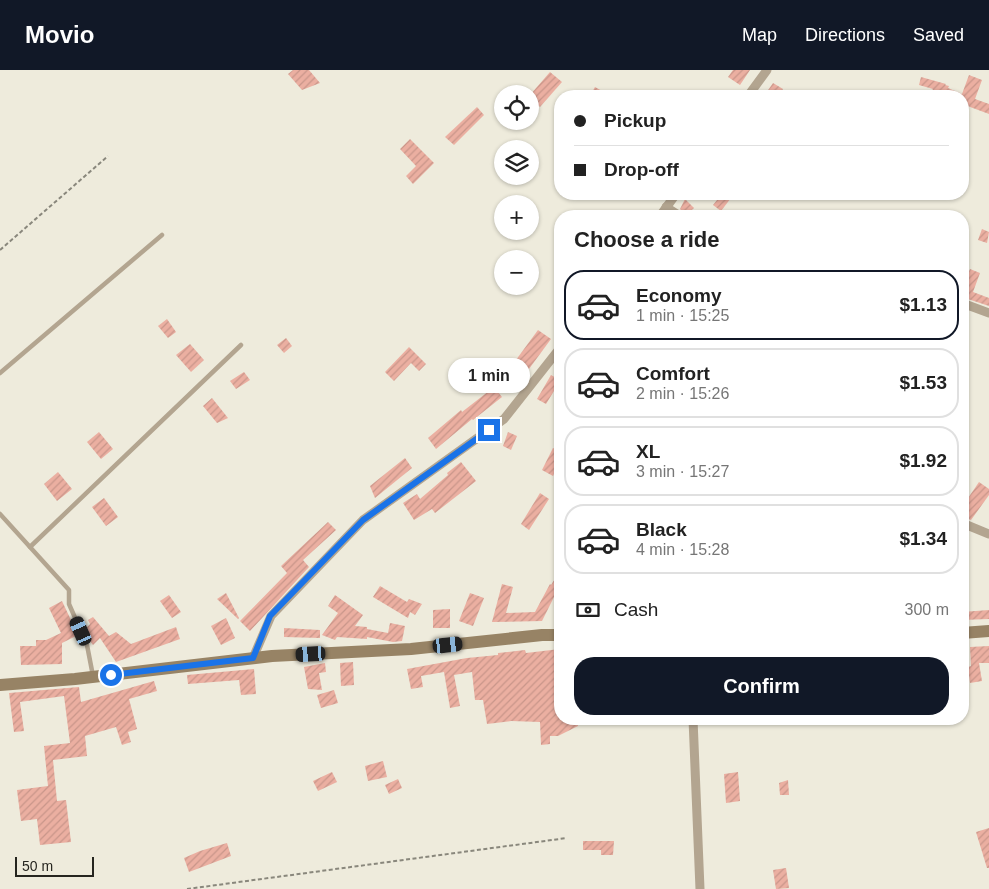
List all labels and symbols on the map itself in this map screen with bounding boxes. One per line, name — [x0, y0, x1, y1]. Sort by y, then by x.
callout: 1 min — [448, 358, 530, 392]
route end — [478, 419, 500, 441]
car — [68, 614, 93, 648]
car — [432, 636, 463, 654]
car — [295, 646, 326, 662]
route start — [100, 664, 122, 686]
scale bar — [15, 854, 94, 877]

